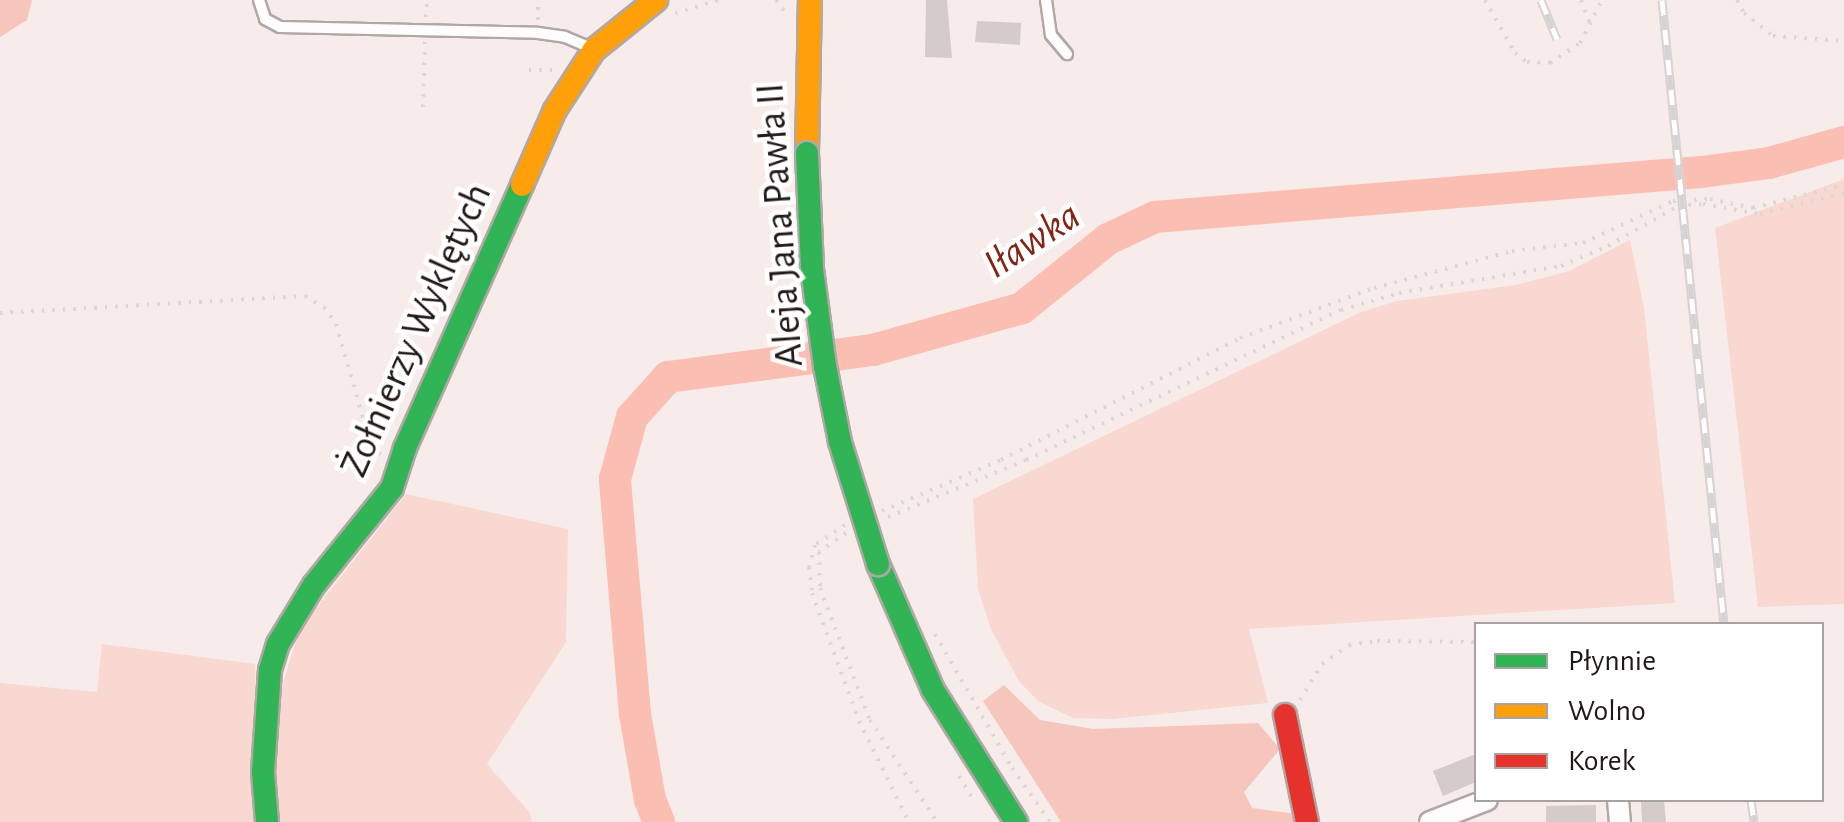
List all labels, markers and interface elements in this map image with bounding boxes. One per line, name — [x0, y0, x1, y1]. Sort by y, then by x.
street label: Aleja Jana Pawła II — [746, 82, 814, 368]
street label: Żołnierzy Wyklętych — [330, 176, 502, 484]
water label: Iławka — [974, 190, 1090, 290]
legend — [1474, 622, 1824, 802]
text: Płynnie — [1568, 646, 1656, 676]
text: Wolno — [1568, 696, 1646, 726]
text: Korek — [1568, 746, 1635, 776]

